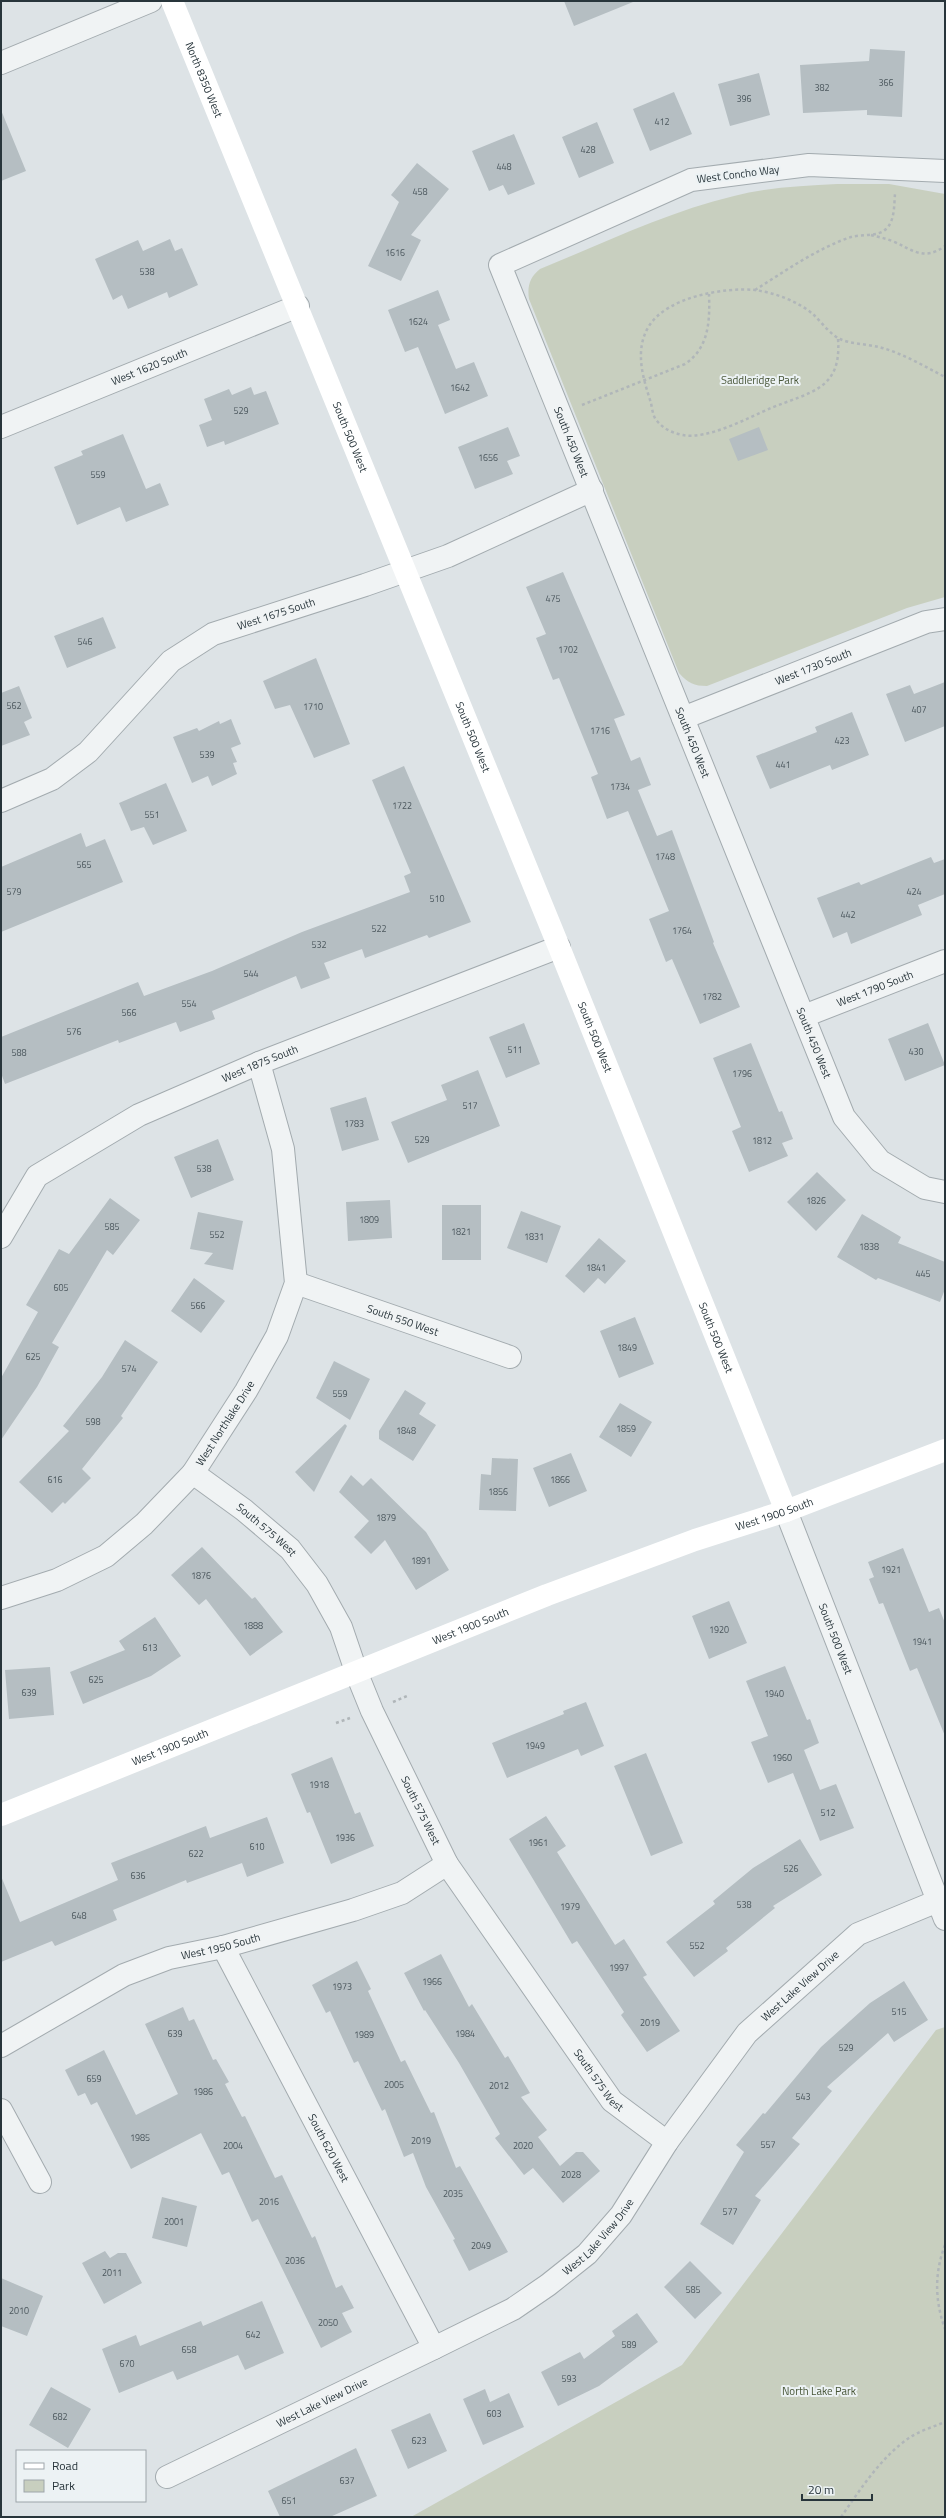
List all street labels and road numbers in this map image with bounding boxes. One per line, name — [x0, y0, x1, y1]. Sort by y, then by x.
street label: North 8350 West — [182, 39, 227, 120]
street label: West Concho Way — [696, 161, 781, 187]
street label: West 1620 South — [109, 344, 190, 389]
street label: South 500 West — [329, 399, 372, 475]
street label: South 450 West — [550, 404, 593, 480]
street label: West 1675 South — [235, 594, 317, 634]
street label: West 1730 South — [773, 644, 854, 689]
street label: South 500 West — [451, 699, 495, 775]
street label: South 450 West — [671, 705, 714, 780]
street label: West 1790 South — [834, 966, 916, 1011]
street label: South 500 West — [574, 999, 617, 1075]
street label: South 450 West — [793, 1005, 836, 1081]
street label: West 1875 South — [219, 1041, 300, 1086]
street label: South 550 West — [365, 1300, 441, 1340]
street label: South 500 West — [695, 1300, 738, 1375]
street label: West Northlake Drive — [192, 1377, 259, 1469]
street label: West 1900 South — [733, 1493, 816, 1535]
street label: South 575 West — [233, 1499, 301, 1560]
street label: South 500 West — [815, 1601, 857, 1677]
street label: West 1900 South — [430, 1603, 511, 1648]
street label: West 1900 South — [129, 1724, 210, 1770]
street label: South 575 West — [397, 1773, 444, 1848]
street label: West 1950 South — [180, 1929, 262, 1963]
street label: West Lake View Drive — [757, 1946, 843, 2025]
street label: South 575 West — [570, 2046, 627, 2115]
street label: South 620 West — [304, 2111, 353, 2185]
street label: West Lake View Drive — [559, 2195, 638, 2279]
street label: West Lake View Drive — [274, 2373, 371, 2431]

